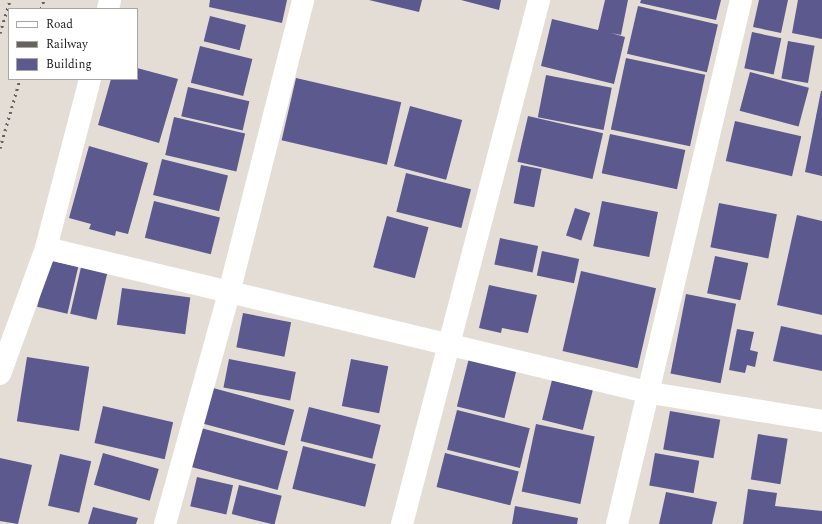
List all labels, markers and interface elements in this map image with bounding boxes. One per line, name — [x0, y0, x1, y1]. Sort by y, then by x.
legend — [8, 8, 138, 80]
text: Road — [46, 15, 73, 34]
text: Railway — [46, 35, 88, 54]
text: Building — [46, 55, 92, 74]

